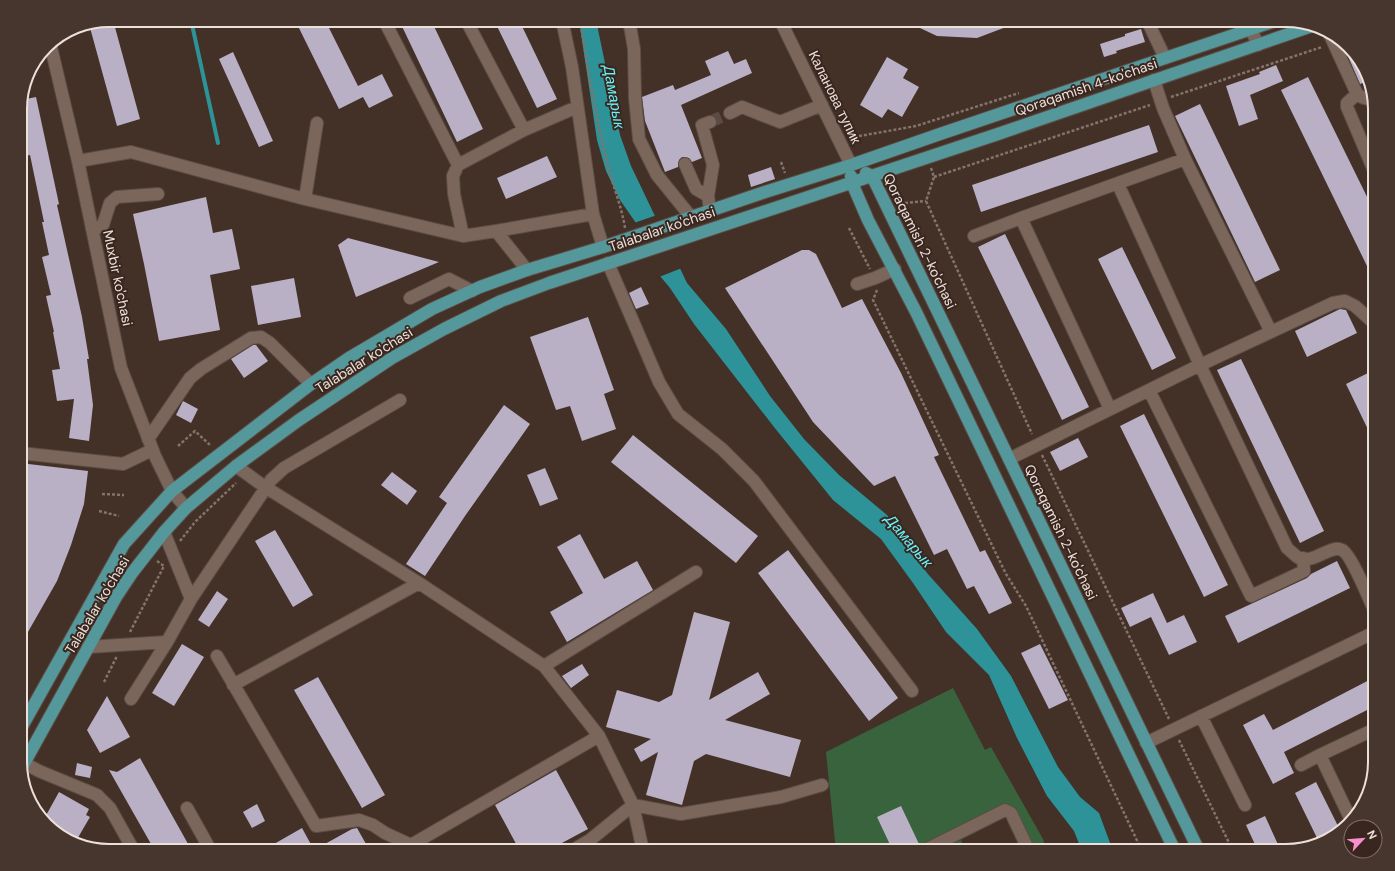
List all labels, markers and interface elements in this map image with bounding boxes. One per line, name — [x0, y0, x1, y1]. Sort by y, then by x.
street label: Каланова тупик — [805, 48, 866, 147]
street label: Qoraqamish 4-ko'chasi — [1013, 54, 1159, 120]
water label: Дамарык — [598, 62, 630, 131]
street label: Qoraqamish 2-ko'chasi — [879, 170, 961, 312]
street label: Talabalar ko'chasi — [607, 202, 717, 256]
street label: Muxbir ko'chasi — [99, 228, 137, 328]
street label: Talabalar ko'chasi — [312, 323, 416, 397]
street label: Qoraqamish 2-ko'chasi — [1020, 461, 1102, 603]
water label: Дамарык — [879, 509, 938, 573]
street label: Talabalar ko'chasi — [61, 553, 133, 657]
north arrow — [1343, 819, 1383, 859]
text: N — [1364, 828, 1380, 841]

